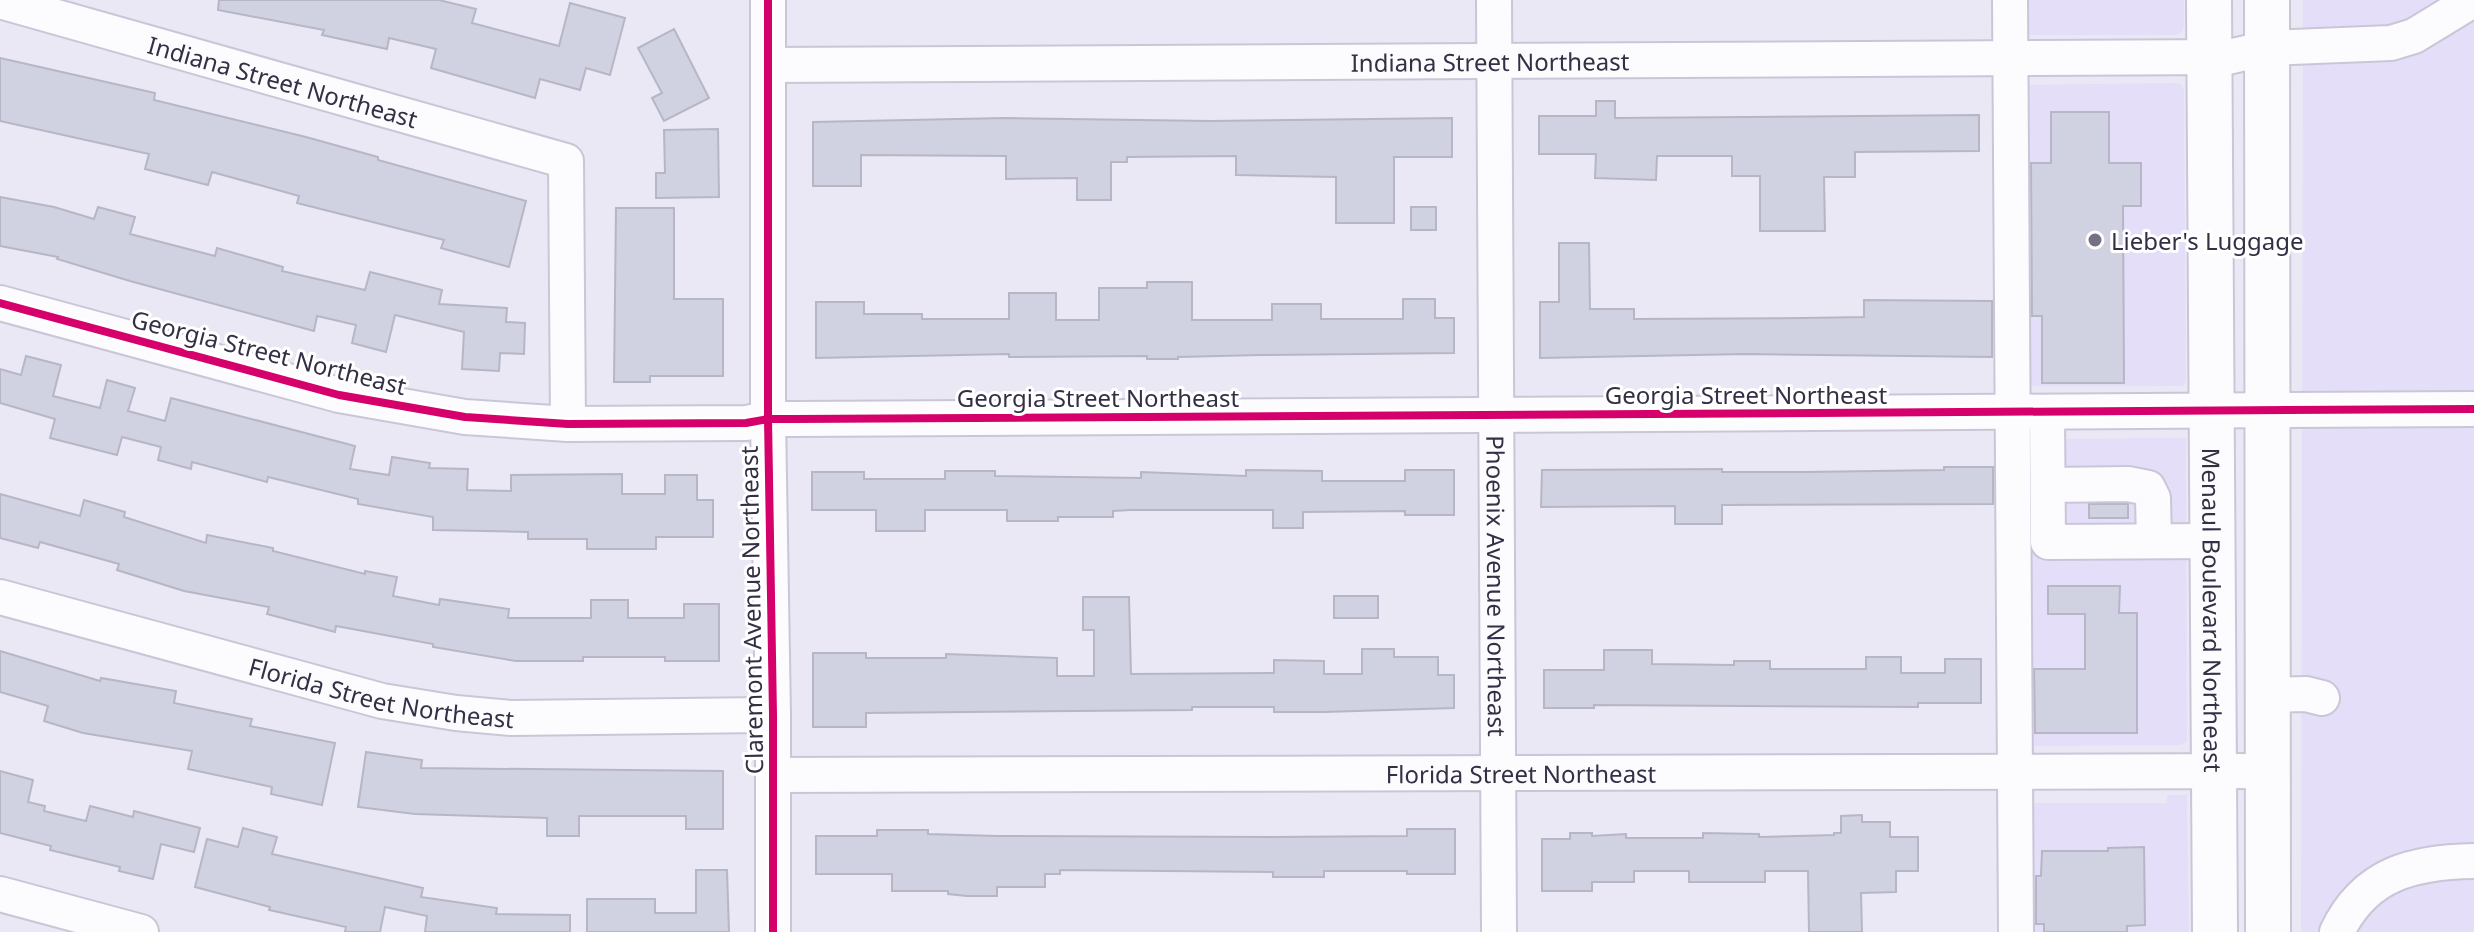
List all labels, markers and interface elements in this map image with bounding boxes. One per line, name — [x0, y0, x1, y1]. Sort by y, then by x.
street label: Indiana Street Northeast — [144, 27, 422, 135]
street label: Indiana Street Northeast — [1351, 44, 1630, 78]
place label: Lieber's Luggage — [2111, 224, 2304, 257]
marker: Lieber's Luggage — [2086, 231, 2104, 249]
street label: Georgia Street Northeast — [128, 302, 410, 402]
street label: Georgia Street Northeast — [1605, 378, 1888, 411]
street label: Georgia Street Northeast — [957, 381, 1240, 414]
street label: Phoenix Avenue Northeast — [1480, 435, 1514, 737]
street label: Claremont Avenue Northeast — [732, 445, 770, 774]
street label: Menaul Boulevard Northeast — [2195, 448, 2230, 773]
street label: Florida Street Northeast — [245, 649, 516, 735]
street label: Florida Street Northeast — [1386, 756, 1657, 790]

